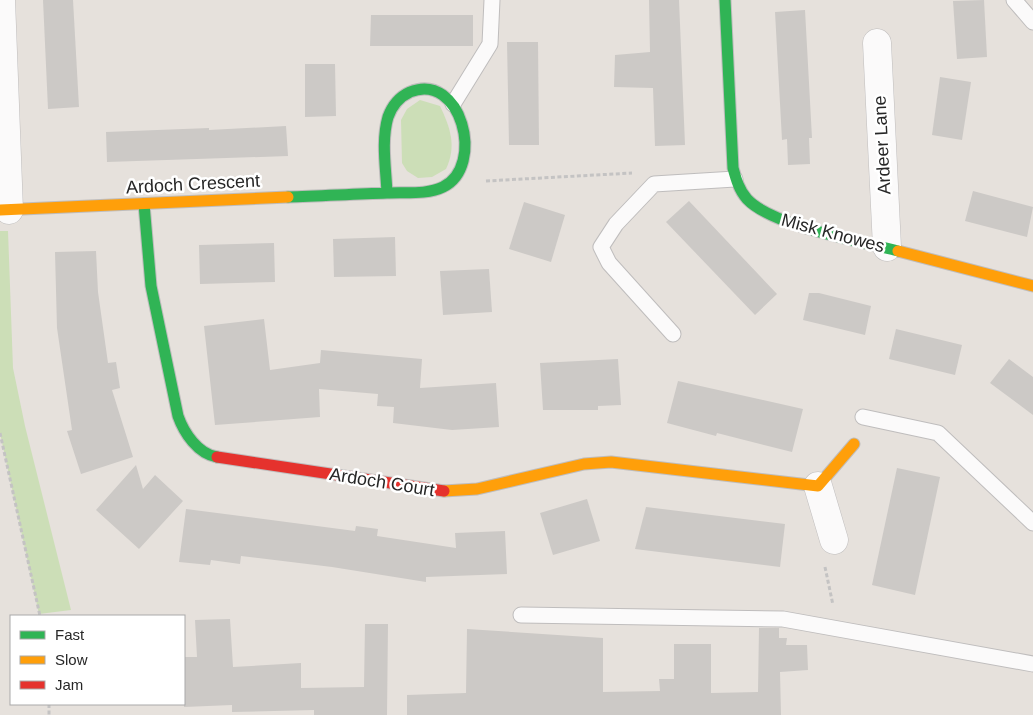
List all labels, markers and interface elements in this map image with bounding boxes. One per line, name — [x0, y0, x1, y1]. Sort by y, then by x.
street label: Ardeer Lane — [869, 95, 895, 195]
street label: Ardoch Crescent — [126, 171, 260, 197]
street label: Misk Knowes — [779, 210, 887, 256]
street label: Ardoch Court — [328, 464, 436, 500]
legend — [10, 615, 185, 705]
text: Fast — [55, 626, 85, 643]
text: Slow — [55, 651, 88, 668]
text: Jam — [55, 676, 83, 693]

